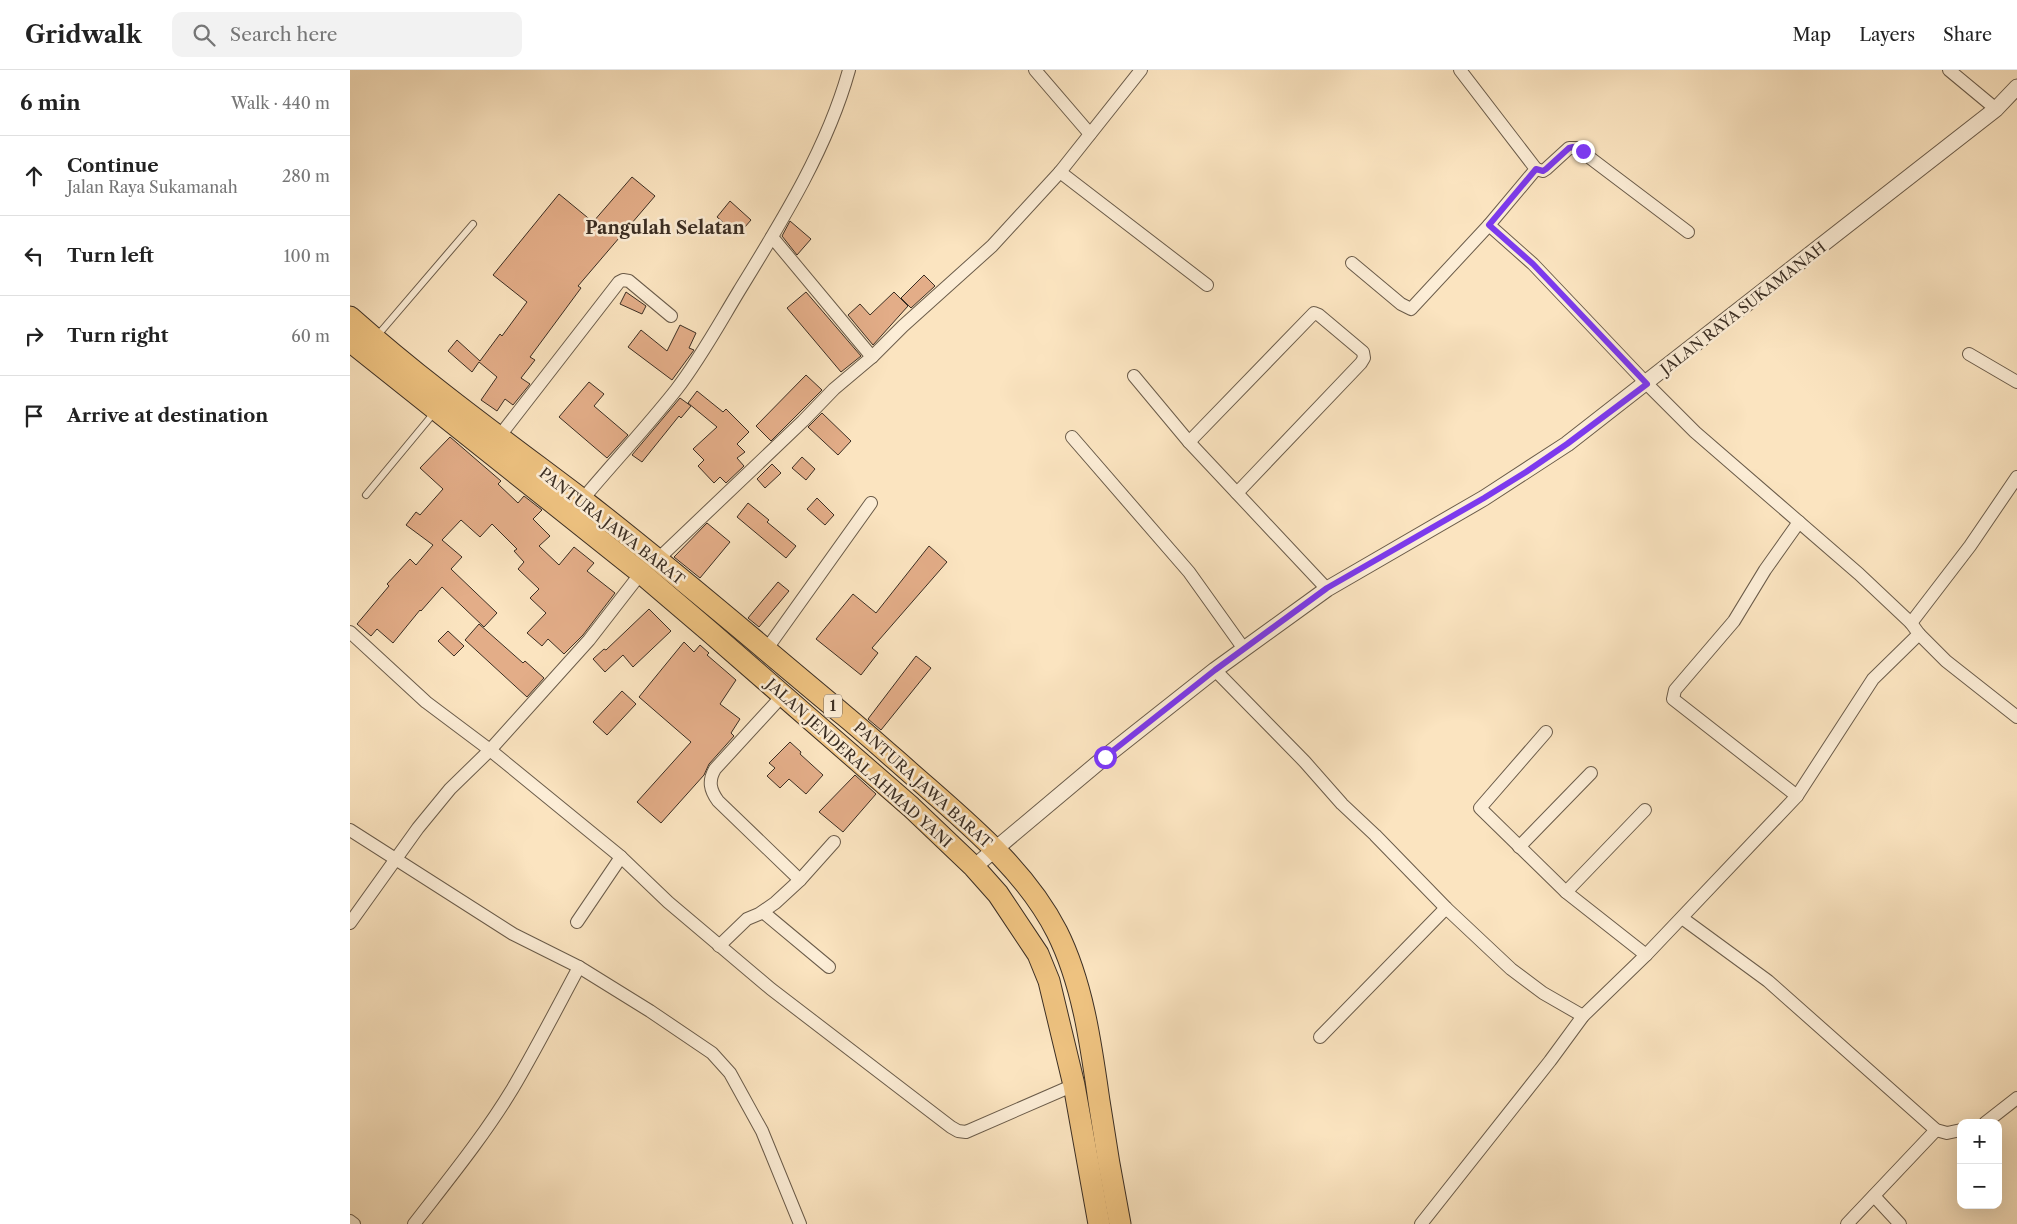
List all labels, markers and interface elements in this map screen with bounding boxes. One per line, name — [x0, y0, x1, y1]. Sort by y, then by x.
search box — [172, 12, 522, 57]
text: Gridwalk — [25, 20, 142, 49]
icon: search — [190, 21, 218, 49]
text: Search here — [230, 23, 338, 46]
text: Map — [1793, 24, 1831, 46]
text: Layers — [1859, 24, 1915, 46]
text: Share — [1943, 24, 1992, 46]
text: 6 min — [20, 90, 81, 115]
text: Walk · 440 m — [231, 93, 330, 113]
route end — [1572, 140, 1595, 163]
text: Continue — [67, 154, 159, 177]
icon: ahead — [20, 162, 48, 190]
text: 280 m — [282, 166, 330, 186]
text: Jalan Raya Sukamanah — [67, 177, 238, 197]
district label: Pangulah Selatan — [585, 217, 746, 239]
street label: JALAN RAYA SUKAMANAH — [1655, 237, 1830, 380]
icon: left — [20, 242, 48, 270]
text: Turn left — [67, 244, 154, 267]
text: 100 m — [284, 246, 330, 266]
icon: right — [20, 322, 48, 350]
text: Turn right — [67, 324, 168, 347]
text: 60 m — [291, 326, 330, 346]
icon: arrive — [20, 402, 48, 430]
text: Arrive at destination — [67, 404, 268, 427]
street label: PANTURA JAWA BARAT — [535, 463, 689, 589]
street label: JALAN JENDERAL AHMAD YANI — [761, 673, 956, 852]
road number: 1 — [824, 694, 842, 718]
street label: PANTURA JAWA BARAT — [850, 718, 997, 853]
route start — [1094, 746, 1117, 769]
map controls — [1957, 1119, 2002, 1209]
button: + — [1957, 1119, 2002, 1164]
button: − — [1957, 1164, 2002, 1209]

